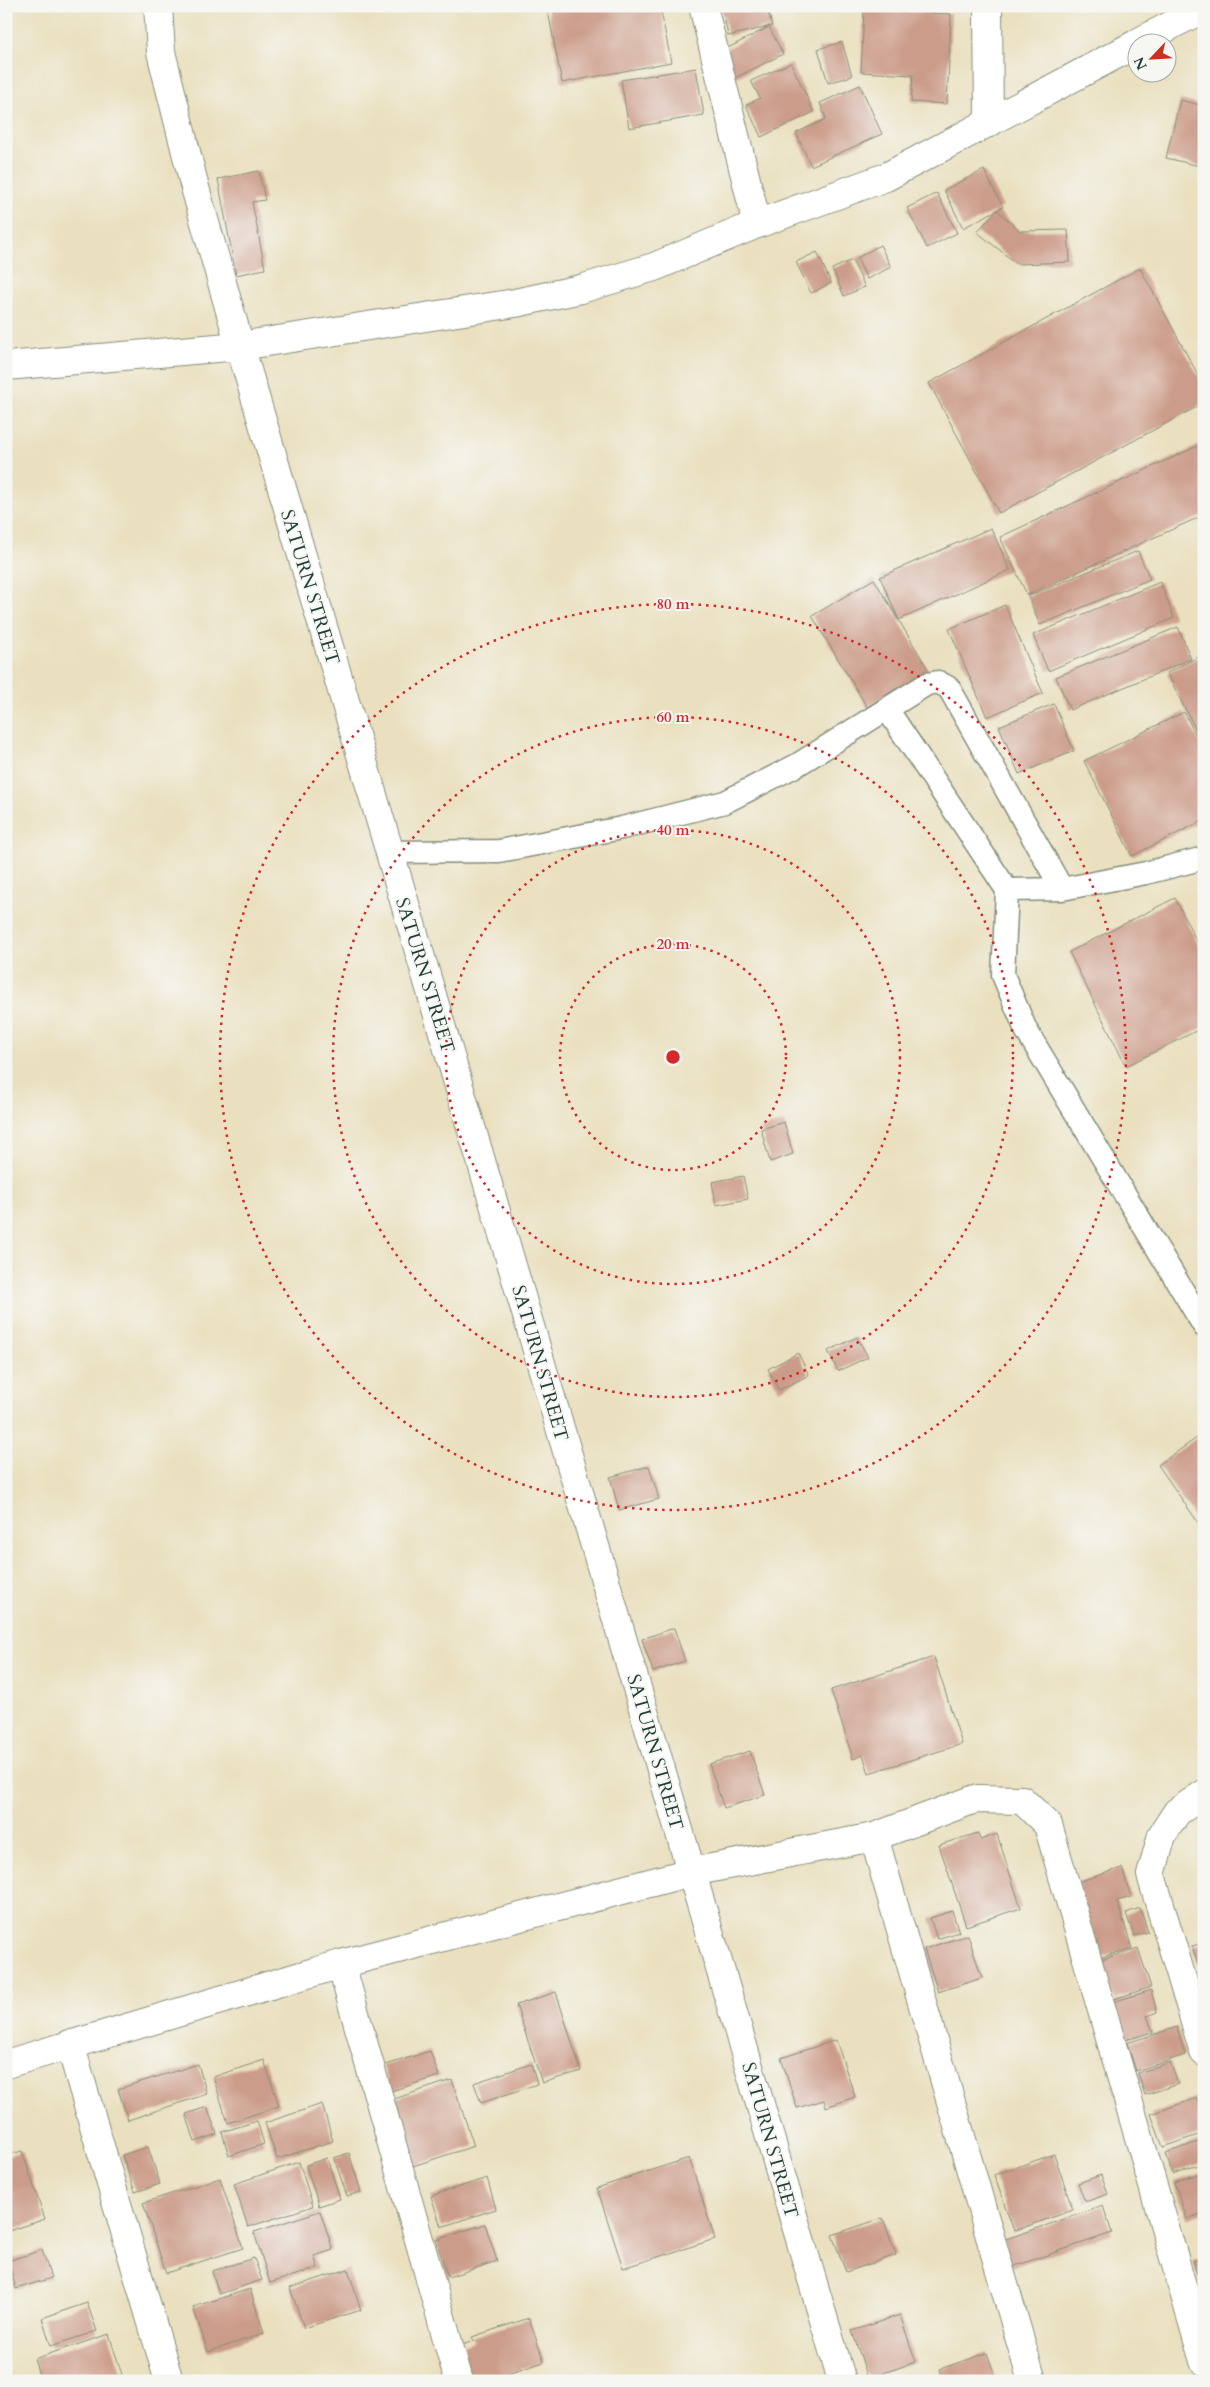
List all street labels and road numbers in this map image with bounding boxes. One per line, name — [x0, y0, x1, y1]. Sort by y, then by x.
street label: SATURN STREET — [274, 507, 346, 668]
street label: SATURN STREET — [389, 895, 461, 1056]
street label: SATURN STREET — [505, 1282, 575, 1444]
street label: SATURN STREET — [620, 1671, 690, 1833]
street label: SATURN STREET — [735, 2059, 805, 2221]

